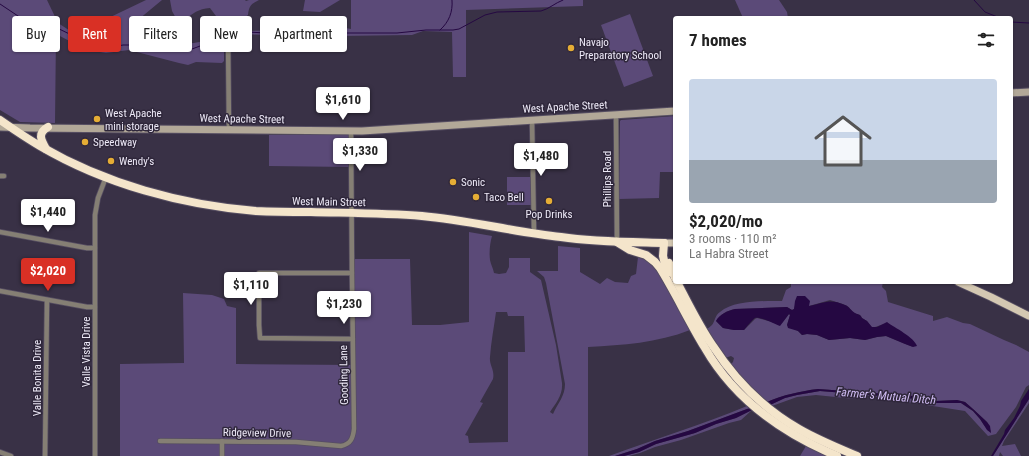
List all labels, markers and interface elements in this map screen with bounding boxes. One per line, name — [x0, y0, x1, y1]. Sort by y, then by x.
chip: Buy — [12, 16, 60, 52]
chip: Rent — [68, 16, 121, 52]
chip: Filters — [129, 16, 192, 52]
chip: New — [200, 16, 252, 52]
chip: Apartment — [260, 16, 347, 52]
icon: filters — [975, 29, 997, 51]
text: 7 homes — [689, 30, 747, 50]
place label: Navajo Preparatory School — [579, 36, 662, 62]
marker: Navajo Preparatory School — [566, 43, 576, 53]
pin: $1,610 — [310, 87, 376, 121]
text: $1,610 — [325, 92, 361, 107]
street label: West Apache Street — [522, 98, 608, 116]
icon: home — [807, 105, 879, 177]
place label: West Apache mini storage — [105, 107, 162, 133]
street label: West Apache Street — [199, 112, 285, 126]
marker: West Apache mini storage — [92, 114, 102, 124]
place label: Speedway — [93, 136, 137, 149]
marker: Speedway — [80, 137, 90, 147]
pin: $1,330 — [327, 138, 393, 172]
text: $1,330 — [342, 143, 378, 158]
pin: $1,480 — [508, 143, 574, 177]
text: $1,480 — [523, 148, 559, 163]
street label: Phillips Road — [601, 151, 614, 207]
place label: Wendy's — [119, 155, 154, 168]
marker: Wendy's — [106, 156, 116, 166]
place label: Sonic — [461, 176, 485, 189]
marker: Sonic — [448, 177, 458, 187]
place label: Taco Bell — [484, 191, 524, 204]
marker: Taco Bell — [471, 192, 481, 202]
street label: West Main Street — [292, 195, 366, 209]
marker: Pop Drinks — [544, 196, 554, 206]
pin: $1,440 — [15, 199, 81, 233]
text: $1,440 — [30, 204, 66, 219]
place label: Pop Drinks — [526, 208, 572, 221]
text: $2,020/mo — [689, 211, 763, 231]
text: 3 rooms · 110 m² — [689, 231, 776, 246]
text: La Habra Street — [689, 246, 768, 261]
pin: $2,020 — [15, 258, 81, 292]
text: $2,020 — [30, 263, 66, 278]
pin: $1,110 — [218, 272, 284, 306]
text: $1,110 — [233, 277, 269, 292]
pin: $1,230 — [311, 291, 377, 325]
text: $1,230 — [326, 296, 362, 311]
street label: Valle Vista Drive — [80, 317, 93, 387]
street label: Valle Bonita Drive — [31, 340, 44, 416]
street label: Gooding Lane — [337, 345, 351, 405]
water label: Farmer's Mutual Ditch — [835, 385, 937, 407]
street label: Ridgeview Drive — [223, 426, 291, 440]

